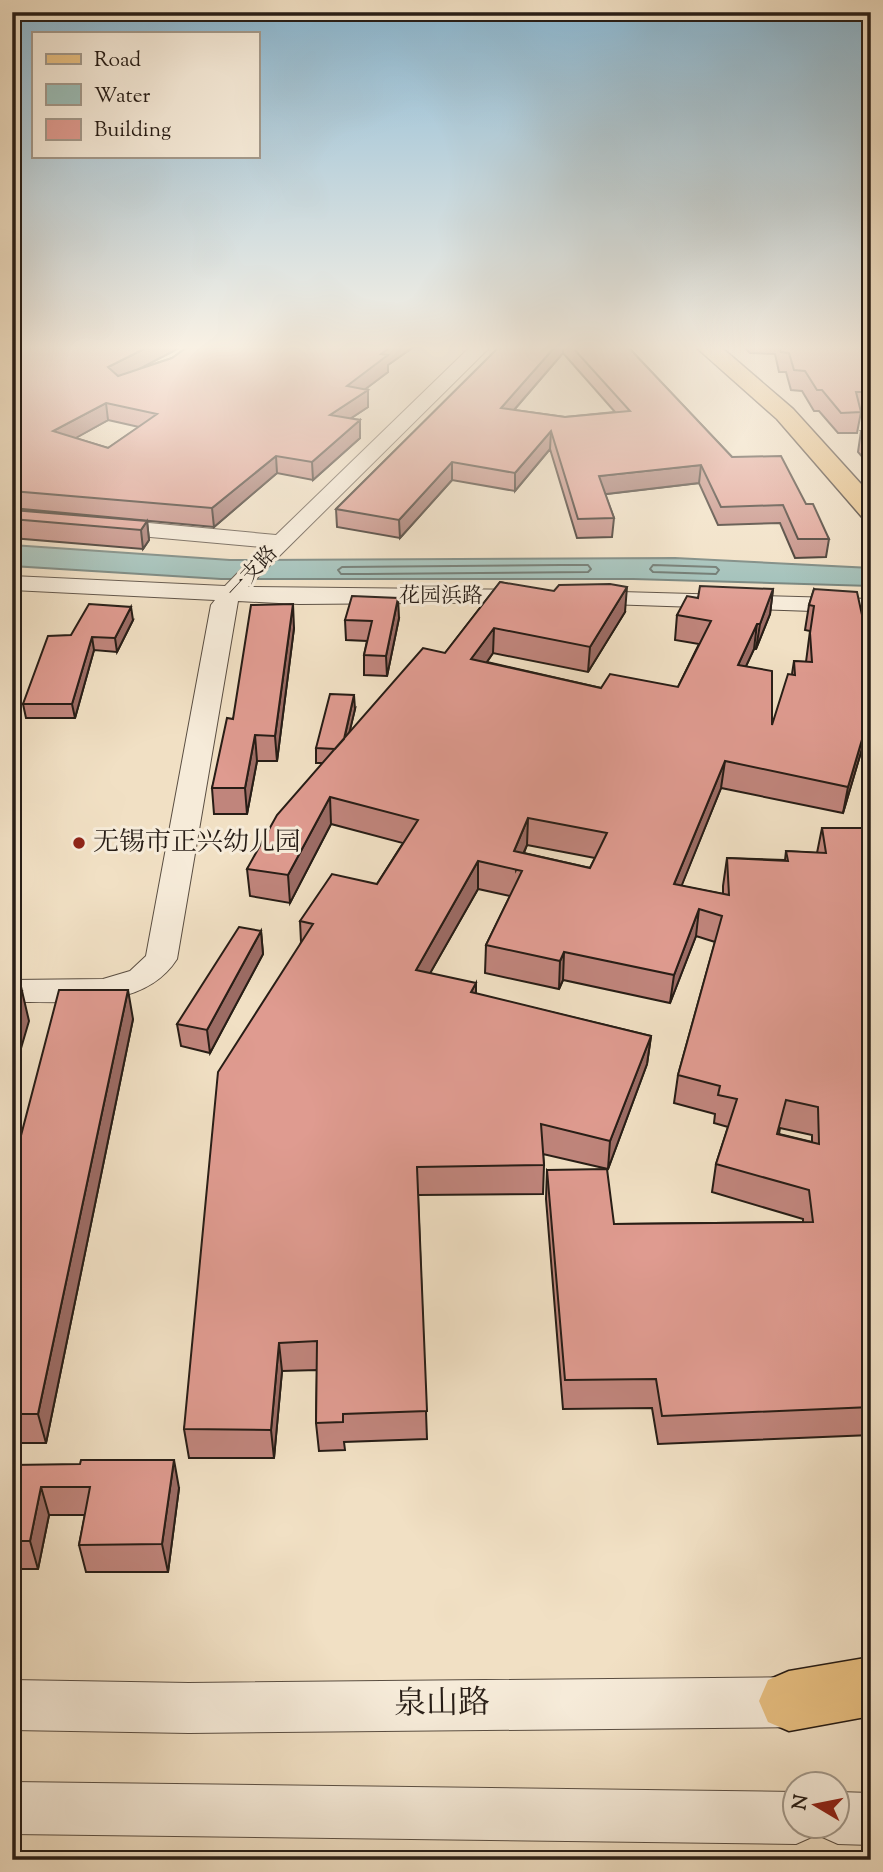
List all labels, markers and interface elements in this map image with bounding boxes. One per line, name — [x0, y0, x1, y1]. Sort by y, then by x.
legend — [32, 32, 259, 158]
text: Road — [94, 46, 141, 76]
text: Water — [94, 82, 151, 112]
text: Building — [94, 116, 171, 146]
street label: 一支路 — [221, 540, 285, 606]
street label: 花园浜路 — [399, 582, 483, 612]
place label: 无锡市正兴幼儿园 — [93, 825, 301, 862]
marker: 无锡市正兴幼儿园 — [71, 835, 87, 851]
street label: 泉山路 — [394, 1681, 490, 1729]
north arrow — [782, 1770, 852, 1840]
text: N — [787, 1793, 816, 1812]

